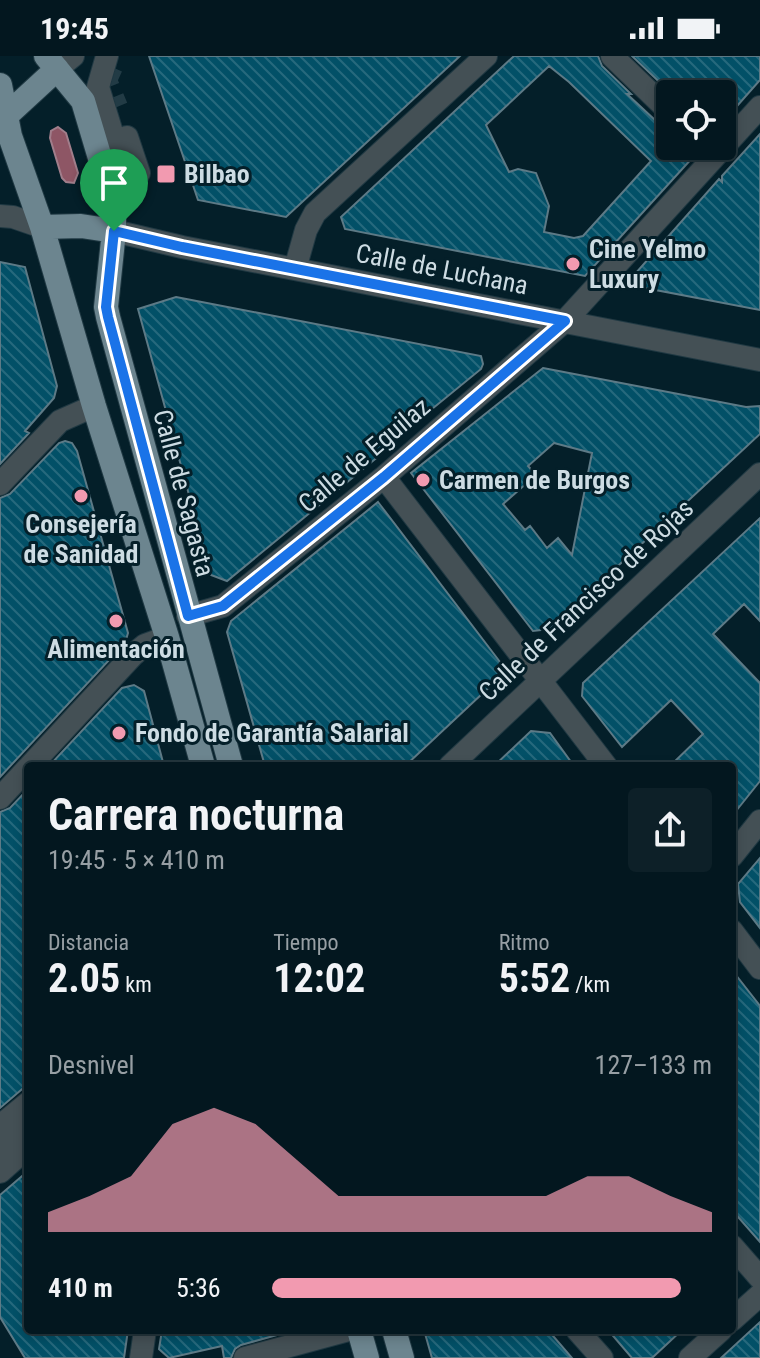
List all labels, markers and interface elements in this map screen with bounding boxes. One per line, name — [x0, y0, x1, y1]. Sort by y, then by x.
text: 19:45 — [40, 11, 109, 46]
map controls — [656, 80, 736, 160]
button: locate — [656, 80, 736, 160]
pin — [80, 149, 148, 231]
place label: Bilbao — [184, 159, 250, 189]
icon: arrive — [92, 161, 136, 205]
marker: Bilbao — [155, 163, 177, 185]
place label: Cine Yelmo Luxury — [589, 234, 706, 294]
street label: Calle de Luchana — [353, 238, 531, 300]
marker: Cine Yelmo Luxury — [564, 255, 582, 273]
street label: Calle de Eguilaz — [292, 391, 436, 519]
street label: Calle de Sagasta — [147, 406, 221, 580]
place label: Carmen de Burgos — [439, 465, 630, 495]
marker: Carmen de Burgos — [414, 471, 432, 489]
marker: Consejería de Sanidad — [72, 487, 90, 505]
street label: Calle de Francisco de Rojas — [473, 493, 699, 707]
place label: Consejería de Sanidad — [24, 509, 138, 569]
marker: Alimentación — [107, 612, 125, 630]
place label: Alimentación — [47, 634, 185, 664]
place label: Fondo de Garantía Salarial — [135, 718, 409, 748]
marker: Fondo de Garantía Salarial — [110, 724, 128, 742]
button: share — [628, 788, 712, 872]
text: Carrera nocturna — [48, 789, 344, 841]
text: 19:45 · 5 × 410 m — [48, 845, 225, 875]
text: Distancia — [48, 930, 129, 955]
text: Tiempo — [273, 930, 339, 955]
text: Ritmo — [499, 930, 550, 955]
text: 2.05 — [48, 955, 120, 1002]
text: 12:02 — [273, 955, 365, 1002]
text: 5:52 — [499, 955, 570, 1002]
text: km — [120, 972, 152, 997]
text: /km — [570, 972, 610, 997]
text: Desnivel — [48, 1050, 135, 1080]
text: 127–133 m — [595, 1050, 712, 1080]
text: 410 m — [48, 1273, 113, 1303]
text: 5:36 — [176, 1273, 221, 1303]

